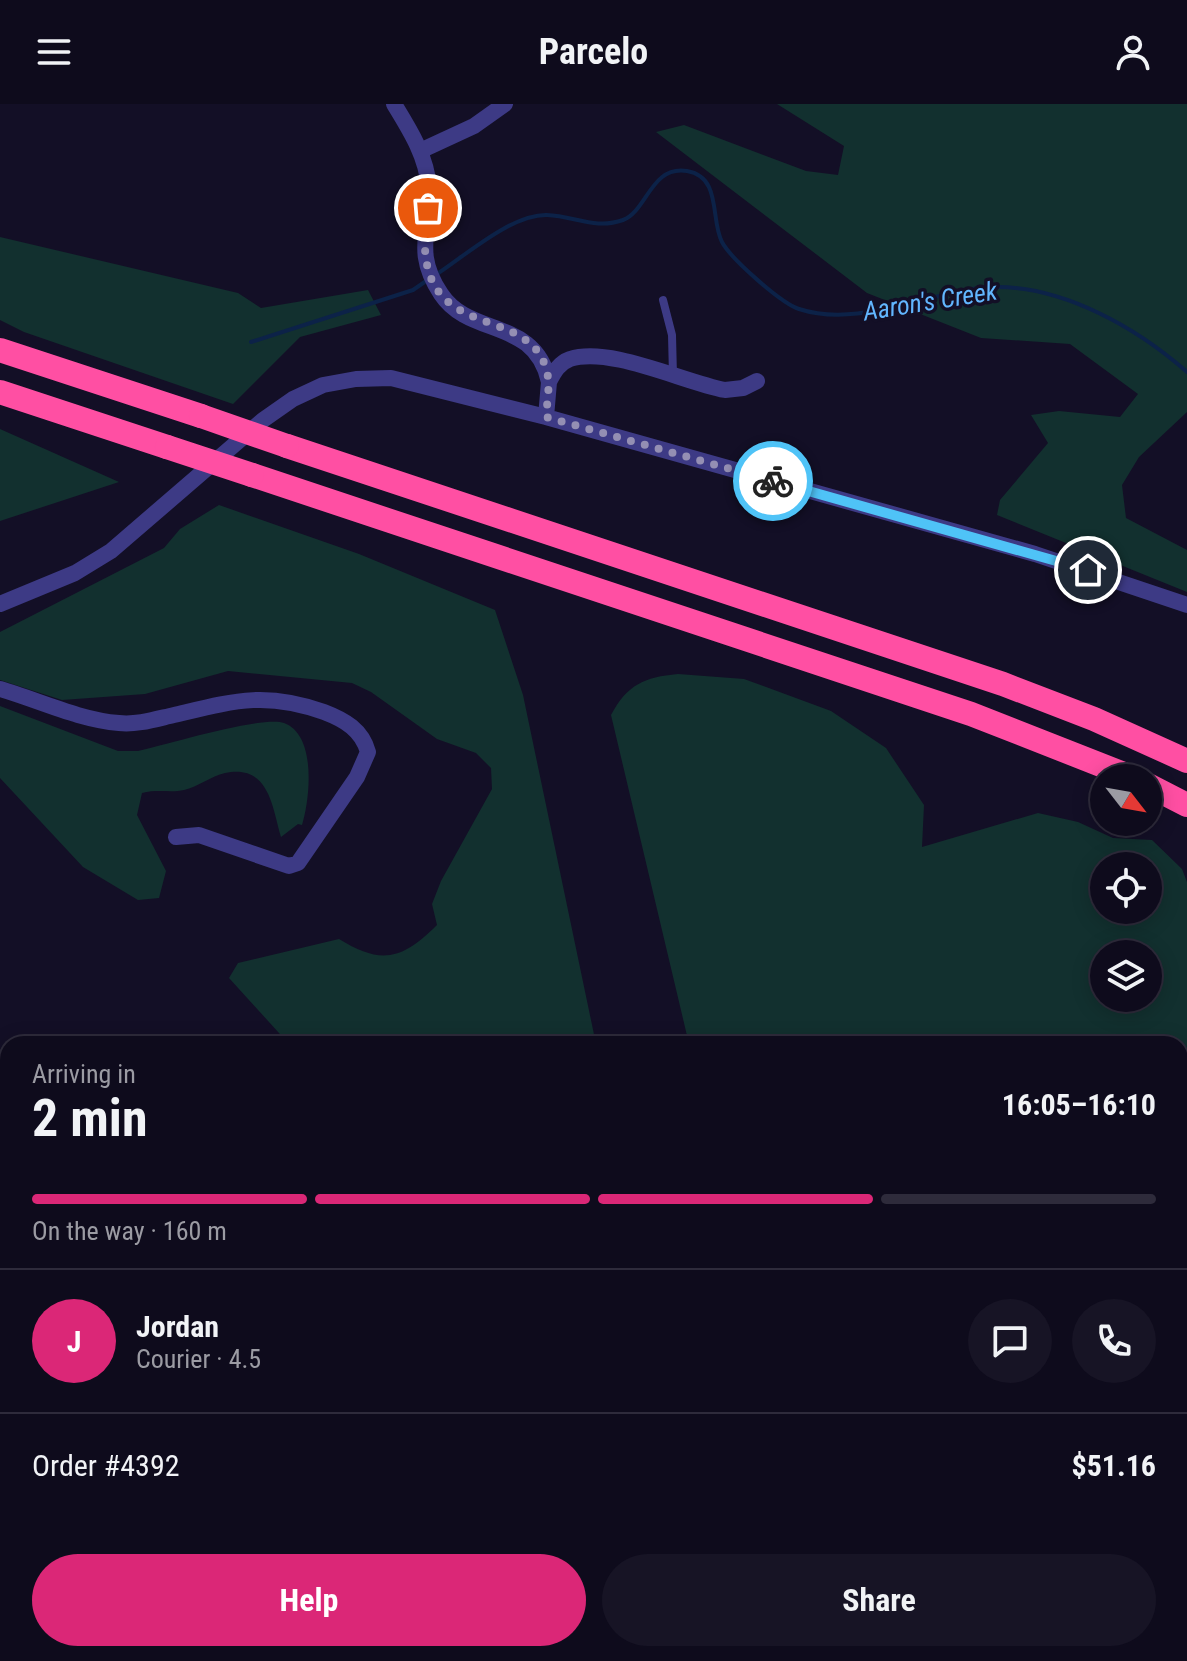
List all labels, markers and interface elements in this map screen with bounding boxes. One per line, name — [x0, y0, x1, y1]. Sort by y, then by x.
icon: menu — [32, 30, 76, 74]
icon: person — [1111, 30, 1155, 74]
text: Parcelo — [539, 31, 648, 73]
pin — [394, 174, 462, 242]
icon: bag — [406, 186, 450, 230]
water label: Aaron's Creek — [860, 276, 1000, 327]
courier — [733, 441, 813, 521]
icon: bike — [751, 459, 795, 503]
pin — [1054, 536, 1122, 604]
icon: home — [1066, 548, 1110, 592]
north arrow — [1090, 764, 1162, 836]
map controls — [1090, 764, 1162, 1012]
button: locate — [1090, 852, 1162, 924]
button: layers — [1090, 940, 1162, 1012]
text: Arriving in — [32, 1059, 136, 1089]
text: 16:05–16:10 — [1002, 1087, 1156, 1122]
text: 2 min — [32, 1088, 148, 1149]
text: On the way · 160 m — [32, 1216, 227, 1246]
button: chat — [968, 1299, 1052, 1383]
button: phone — [1072, 1299, 1156, 1383]
text: Jordan — [136, 1309, 219, 1344]
text: J — [67, 1324, 81, 1359]
text: Courier · 4.5 — [136, 1344, 261, 1374]
text: Order #4392 — [32, 1448, 180, 1483]
text: $51.16 — [1071, 1448, 1156, 1483]
button: Help — [32, 1554, 586, 1646]
button: Share — [602, 1554, 1156, 1646]

